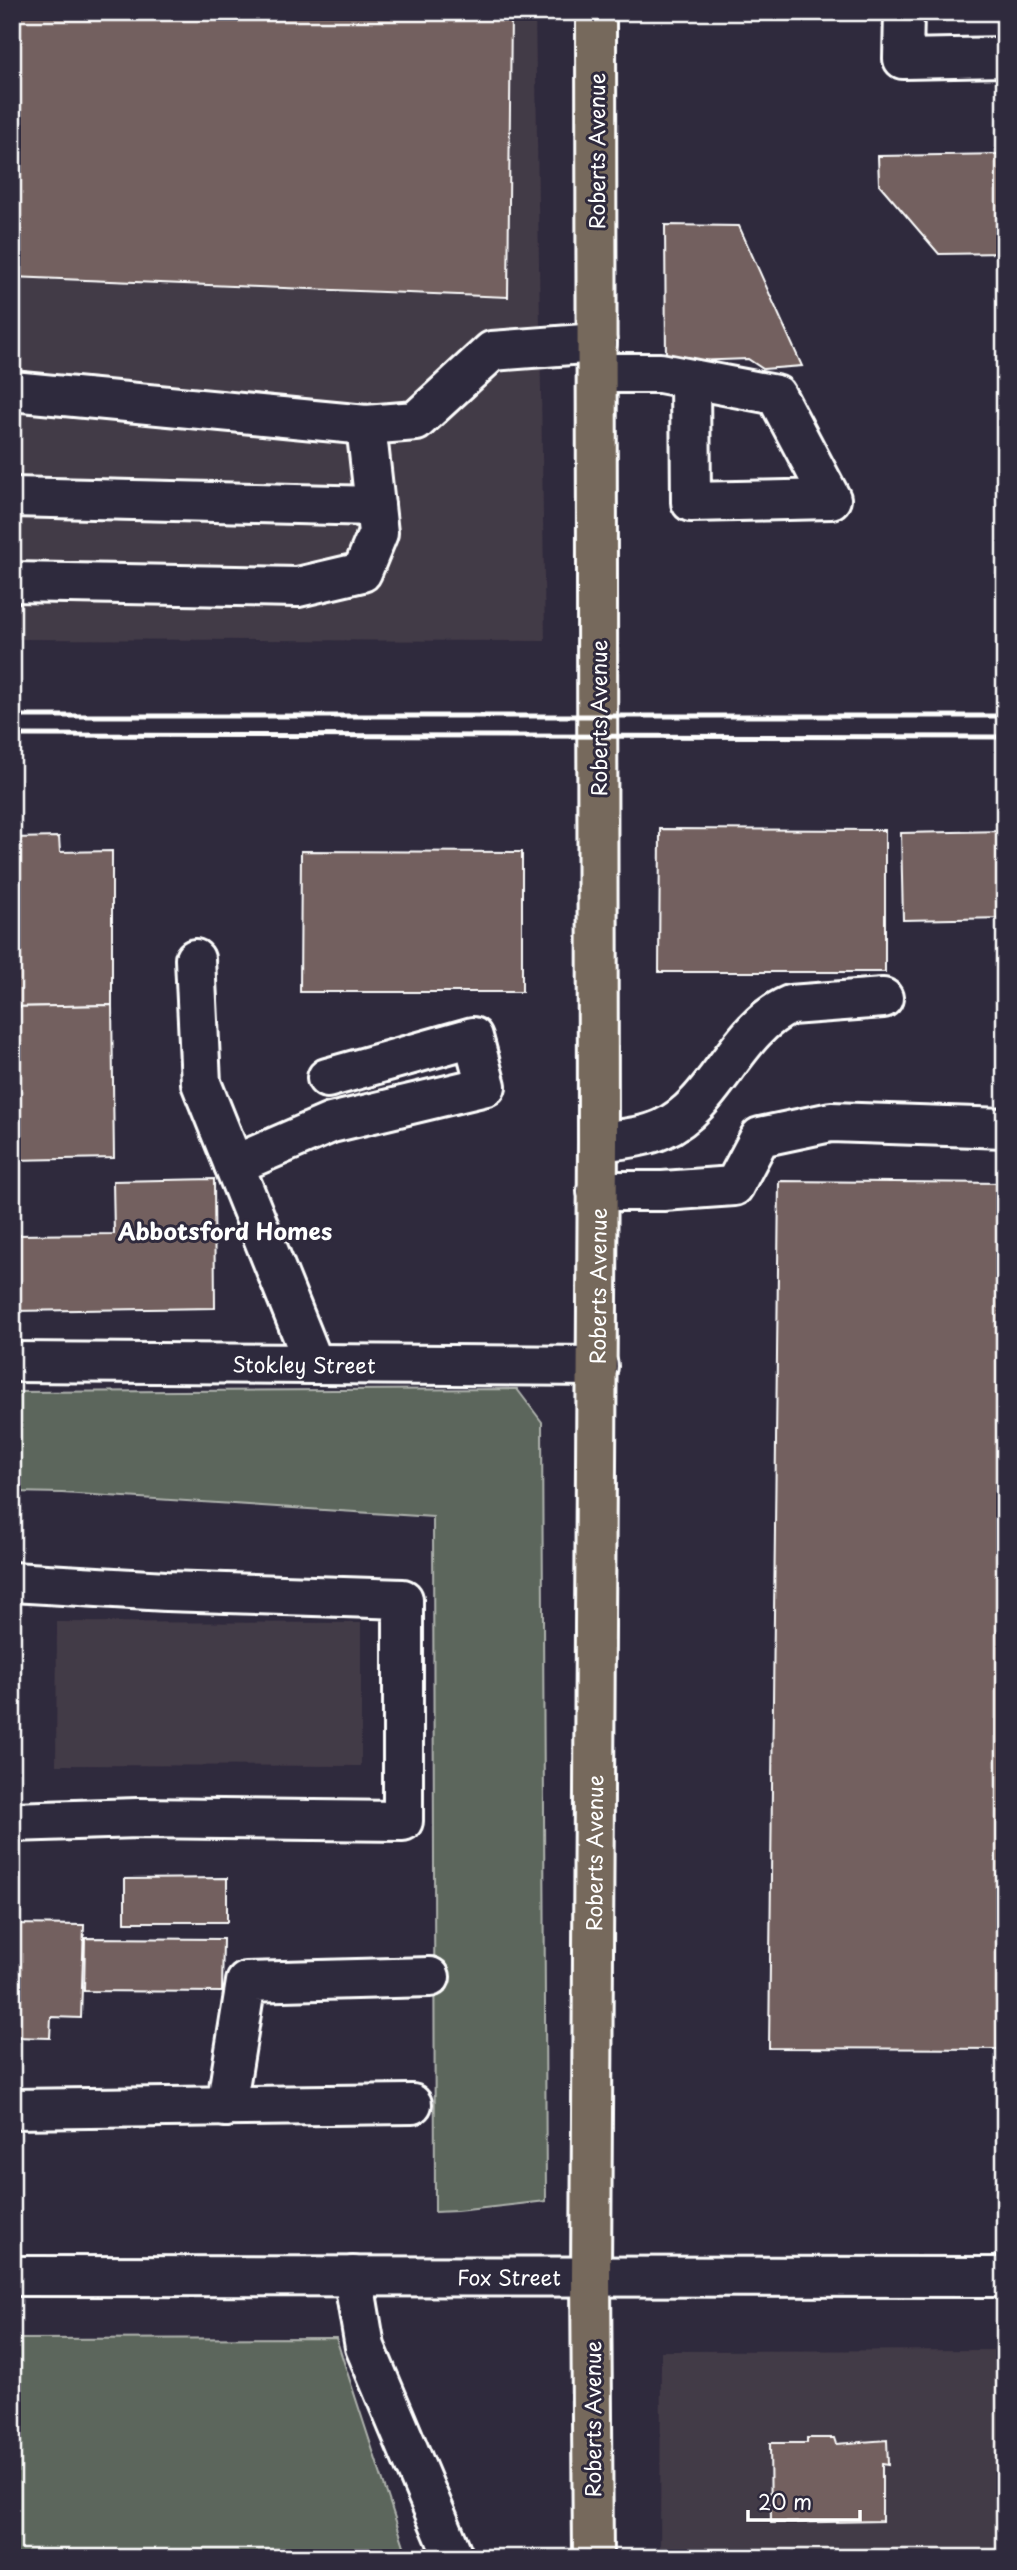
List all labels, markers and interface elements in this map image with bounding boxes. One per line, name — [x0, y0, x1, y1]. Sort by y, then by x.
street label: Roberts Avenue — [580, 73, 612, 229]
street label: Roberts Avenue — [582, 640, 614, 796]
street label: Roberts Avenue — [581, 1208, 614, 1364]
district label: Abbotsford Homes — [117, 1213, 332, 1248]
street label: Stokley Street — [232, 1348, 376, 1380]
street label: Roberts Avenue — [577, 1775, 610, 1931]
street label: Fox Street — [457, 2260, 561, 2293]
street label: Roberts Avenue — [576, 2341, 608, 2497]
scale bar — [748, 2479, 860, 2523]
text: 20 m — [758, 2485, 812, 2517]

